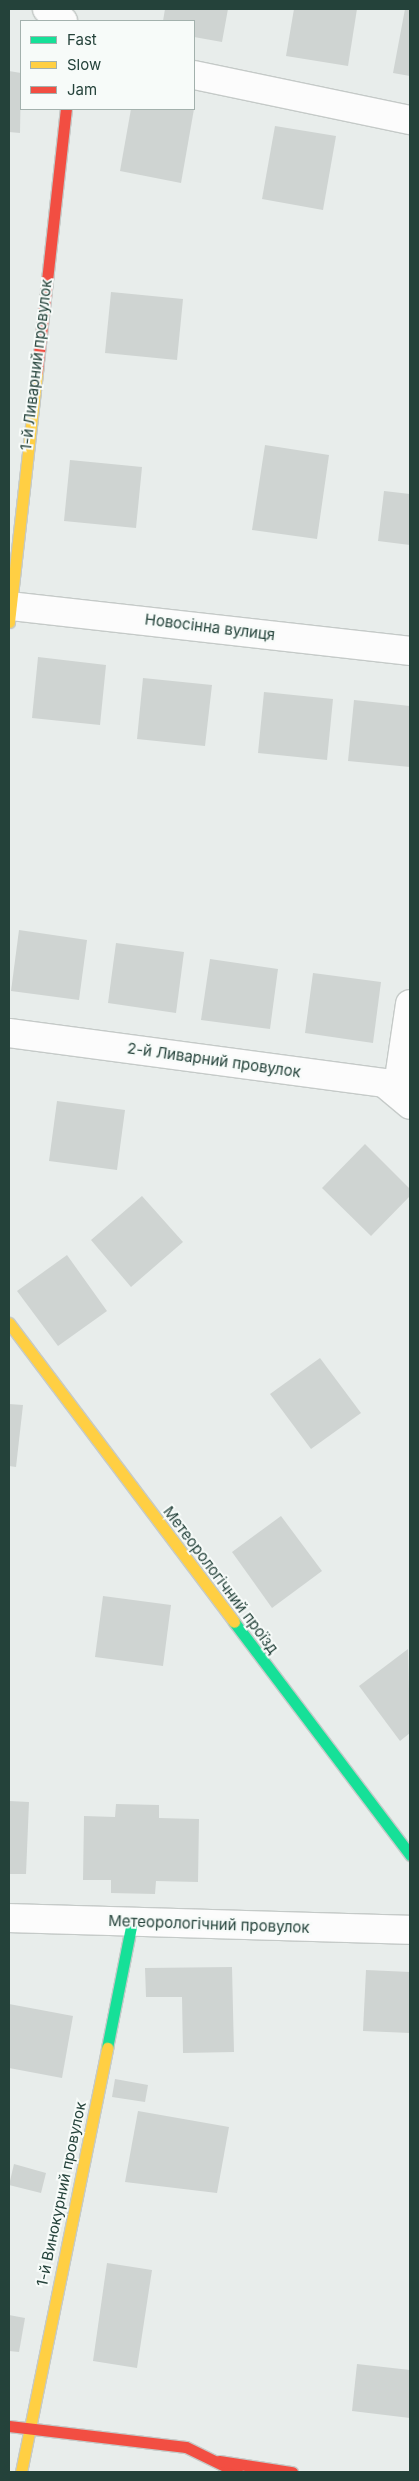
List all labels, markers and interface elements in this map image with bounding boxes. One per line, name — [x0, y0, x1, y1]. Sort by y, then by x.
legend — [20, 20, 195, 110]
text: Fast — [67, 30, 97, 49]
text: Slow — [67, 55, 101, 74]
text: Jam — [67, 80, 97, 99]
street label: 1-й Ливарний провулок — [17, 279, 55, 451]
street label: Новосінна вулиця — [144, 610, 276, 644]
street label: 2-й Ливарний провулок — [126, 1039, 302, 1081]
street label: Метеорологічний проїзд — [160, 1503, 282, 1657]
street label: Метеорологічний провулок — [108, 1911, 310, 1937]
street label: 1-й Винокурний провулок — [33, 2100, 89, 2288]

